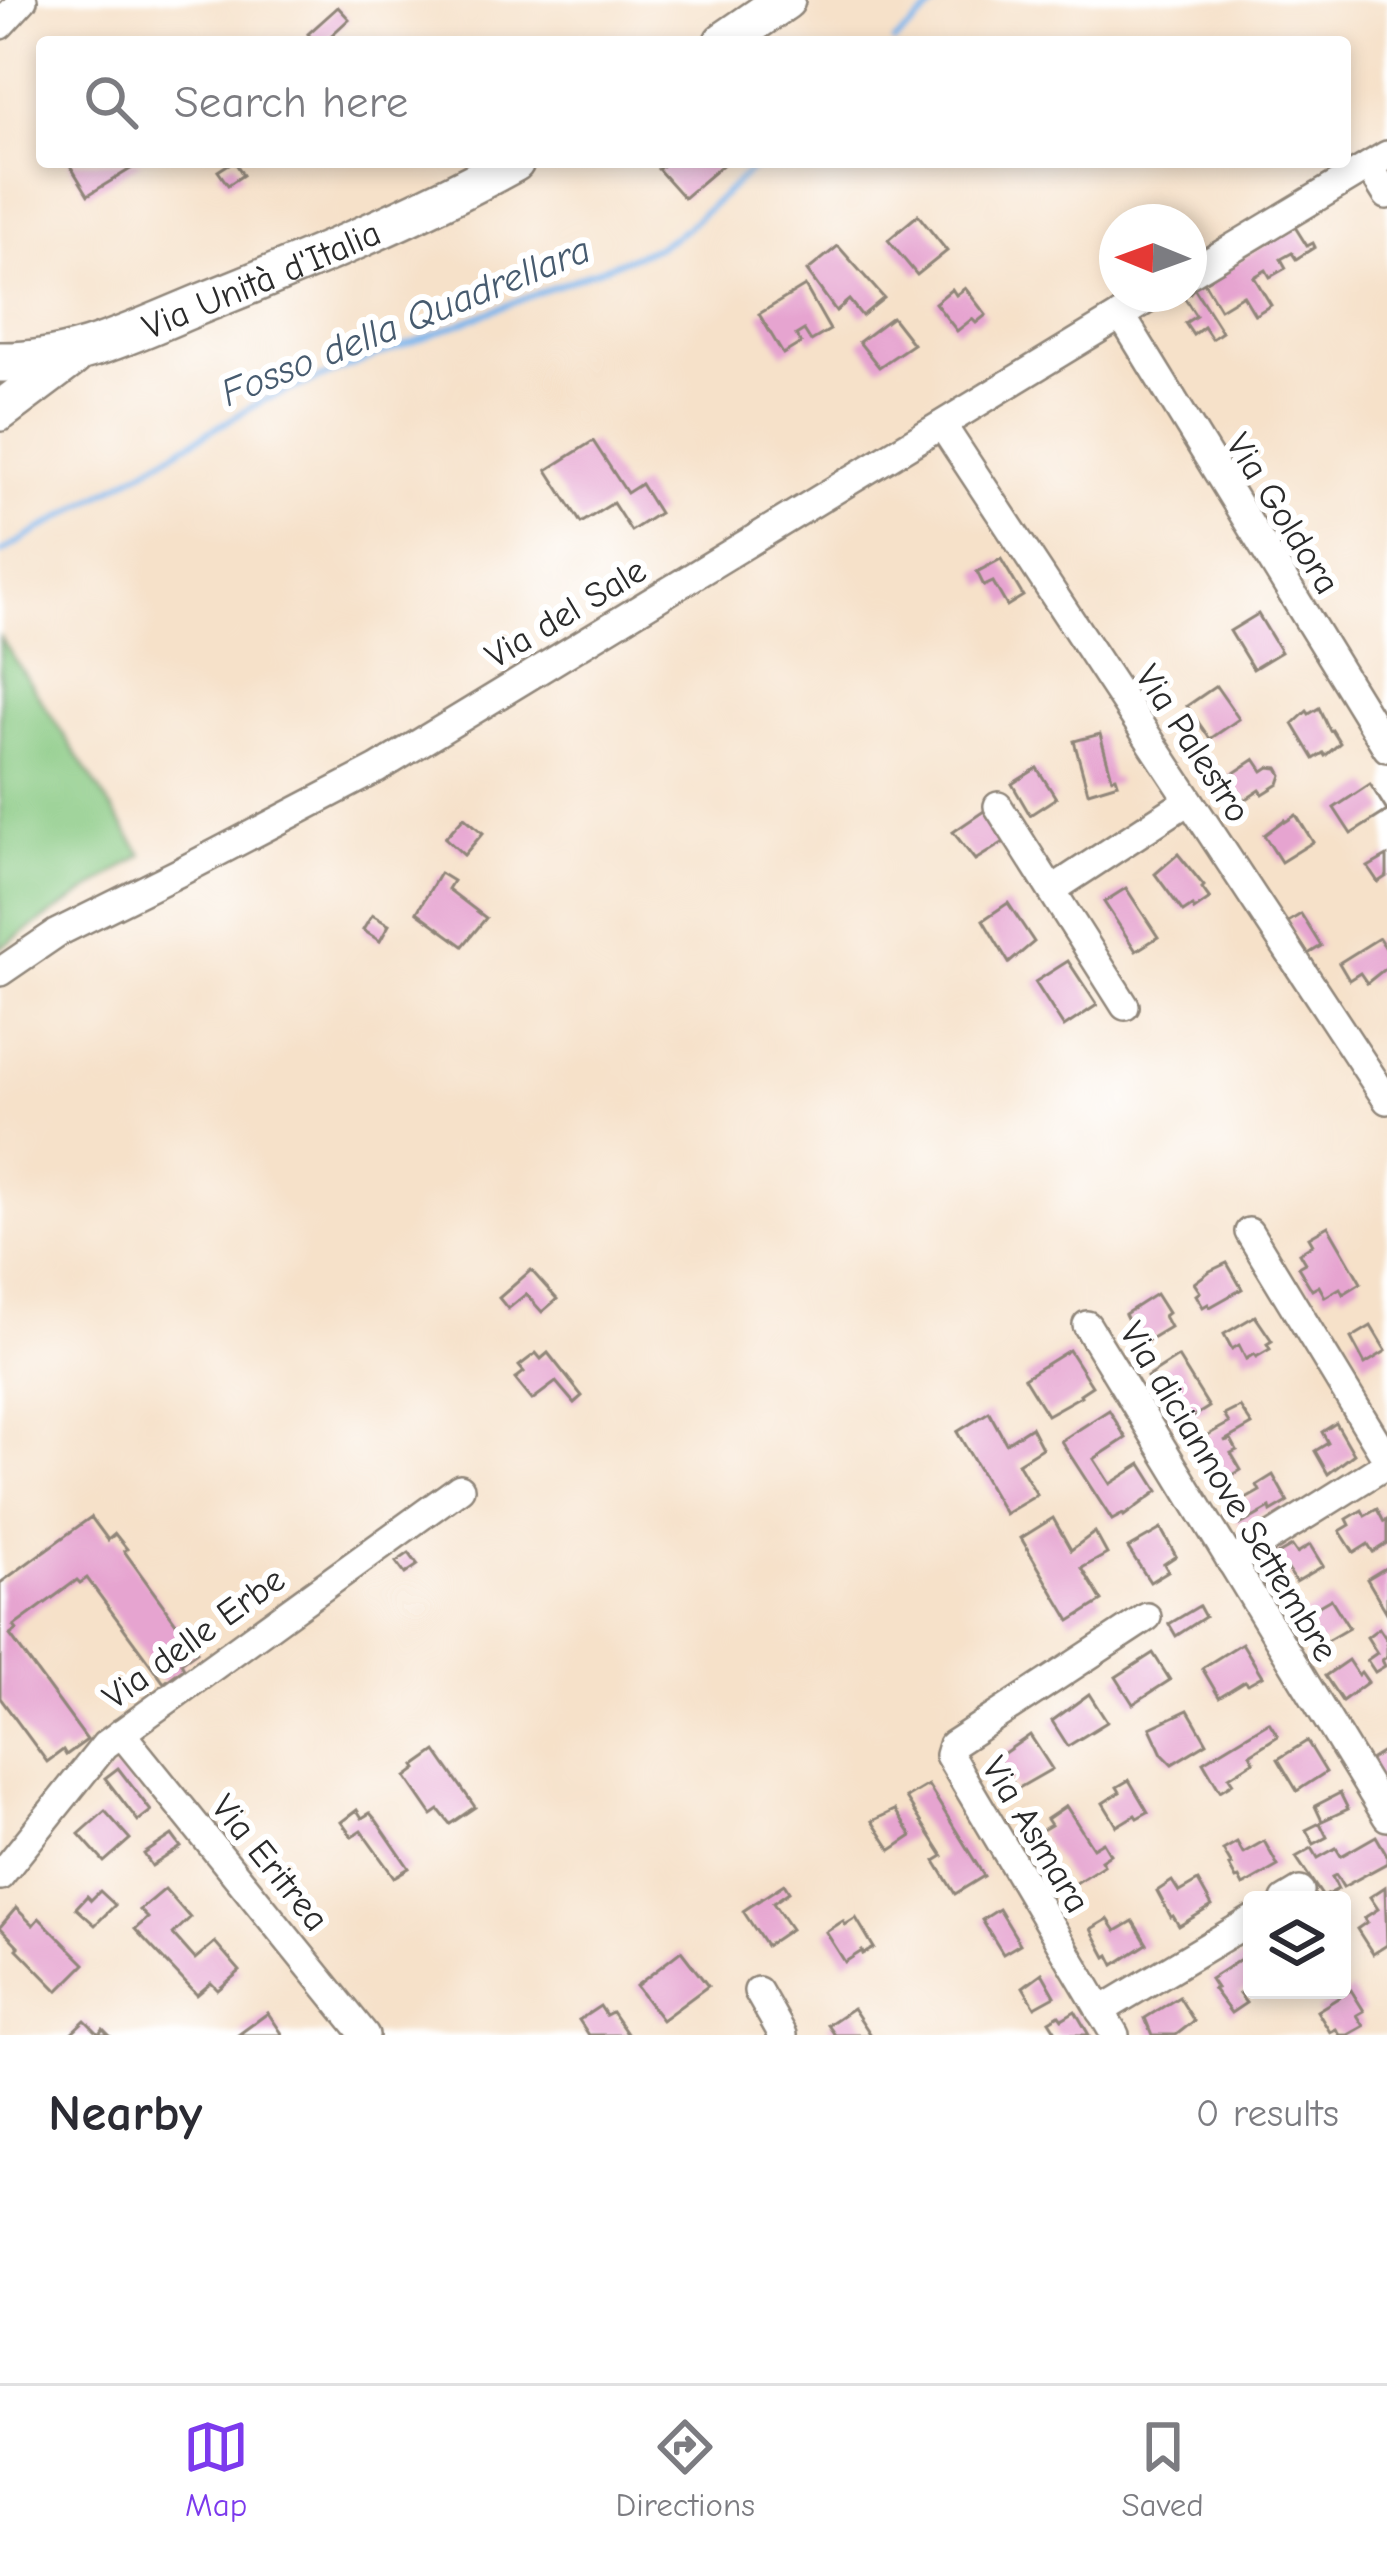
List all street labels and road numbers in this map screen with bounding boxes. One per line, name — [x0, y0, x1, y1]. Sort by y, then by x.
street label: Via Unità d'Italia — [137, 212, 387, 348]
street label: Via Goldora — [1217, 426, 1348, 601]
street label: Via del Sale — [478, 549, 653, 677]
street label: Via Palestro — [1127, 657, 1259, 830]
street label: Via diciannove Settembre — [1111, 1315, 1346, 1669]
street label: Via delle Erbe — [95, 1559, 293, 1718]
street label: Via Asmara — [973, 1749, 1098, 1920]
street label: Via Eritrea — [203, 1787, 337, 1939]

